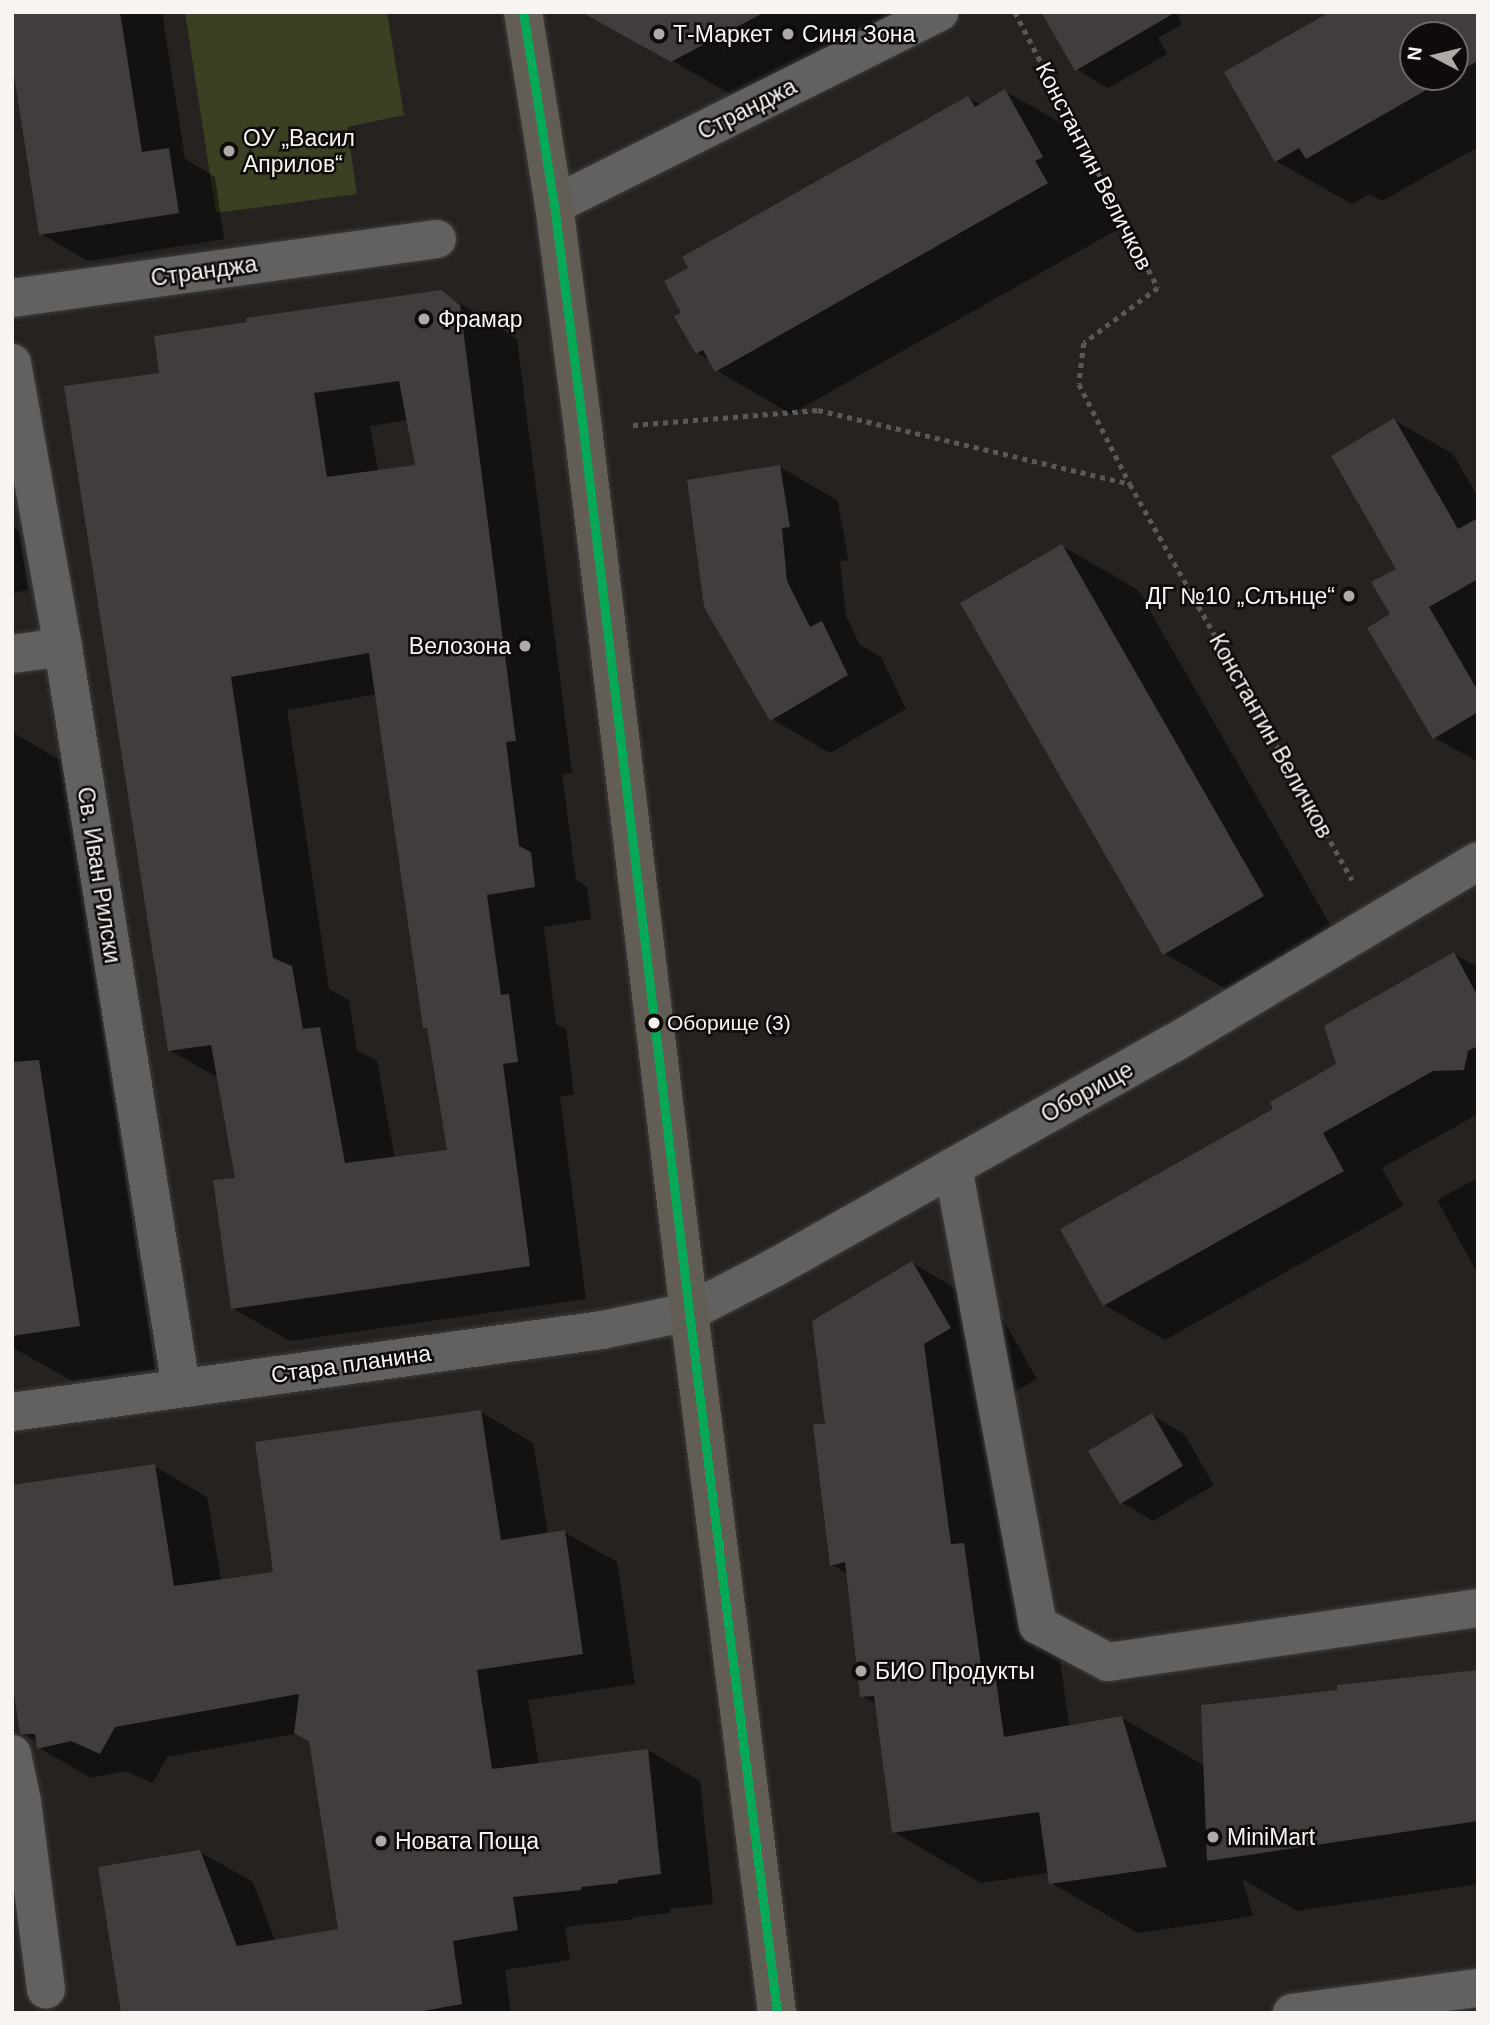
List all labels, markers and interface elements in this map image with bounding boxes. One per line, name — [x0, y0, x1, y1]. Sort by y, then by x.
place label: Т-Маркет — [673, 20, 773, 48]
place label: Синя Зона — [802, 20, 915, 48]
north arrow — [1399, 21, 1469, 91]
marker: Т-Маркет — [651, 26, 667, 42]
marker: Синя Зона — [780, 26, 796, 42]
text: N — [1403, 46, 1426, 62]
street label: Константин Величков — [1030, 57, 1158, 275]
street label: Странджа — [693, 72, 801, 146]
place label: ОУ „Васил Априлов“ — [243, 124, 355, 178]
marker: ОУ „Васил Априлов“ — [221, 143, 237, 159]
street label: Странджа — [149, 250, 259, 292]
place label: Фрамар — [438, 305, 522, 333]
marker: Фрамар — [416, 311, 432, 327]
place label: ДГ №10 „Слънце“ — [1146, 582, 1335, 610]
marker: ДГ №10 „Слънце“ — [1341, 588, 1357, 604]
street label: Константин Величков — [1203, 629, 1339, 843]
place label: Велозона — [409, 632, 511, 660]
marker: Велозона — [517, 638, 533, 654]
street label: Св. Иван Рилски — [71, 785, 127, 965]
place label: Оборище (3) — [667, 1010, 791, 1036]
marker: Оборище (3) — [647, 1016, 661, 1030]
street label: Оборище — [1036, 1055, 1138, 1129]
street label: Стара планина — [269, 1339, 433, 1389]
place label: БИО Продукты — [875, 1657, 1035, 1685]
marker: БИО Продукты — [853, 1663, 869, 1679]
place label: MiniMart — [1227, 1823, 1315, 1851]
place label: Новата Поща — [395, 1827, 539, 1855]
marker: MiniMart — [1205, 1829, 1221, 1845]
marker: Новата Поща — [373, 1833, 389, 1849]

